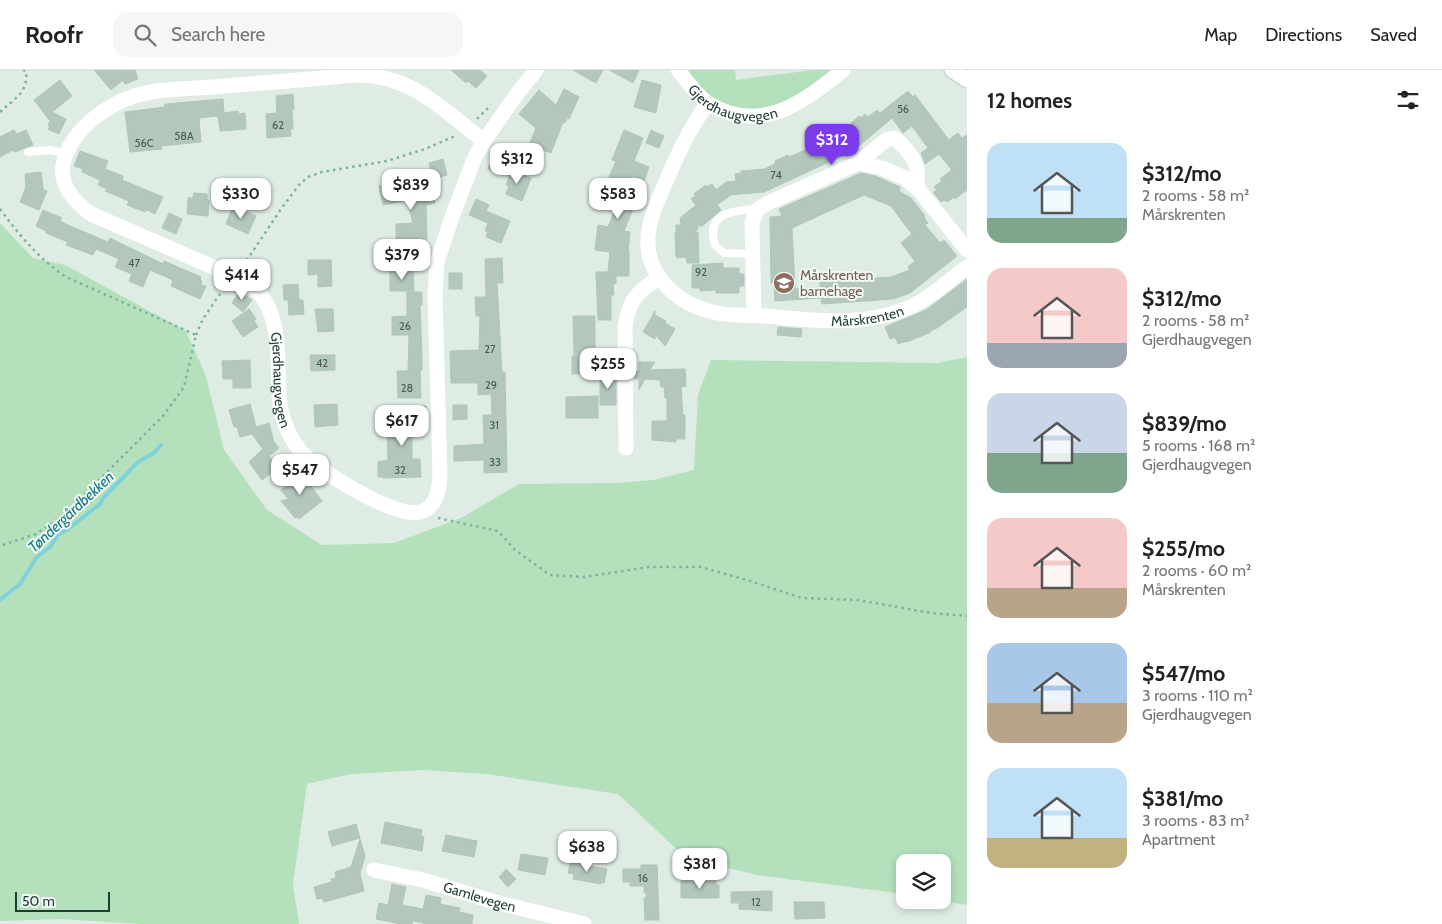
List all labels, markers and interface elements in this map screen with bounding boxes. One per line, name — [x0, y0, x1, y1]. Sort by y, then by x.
search box — [113, 12, 463, 57]
text: Roofr — [25, 20, 83, 49]
icon: search — [131, 21, 159, 49]
text: Search here — [171, 23, 265, 46]
text: Map — [1204, 24, 1237, 46]
text: Directions — [1265, 24, 1342, 46]
text: Saved — [1370, 24, 1417, 46]
street label: Gjerdhaugvegen — [684, 81, 780, 125]
icon: filters — [1394, 86, 1422, 114]
text: 12 homes — [987, 88, 1072, 113]
house number: 56 — [897, 102, 909, 116]
house number: 62 — [272, 118, 284, 132]
pin: $312 — [802, 124, 862, 166]
house number: 58A — [174, 129, 194, 143]
text: $312 — [816, 130, 848, 149]
house number: 56C — [135, 136, 154, 150]
pin: $312 — [487, 142, 547, 185]
text: $312 — [501, 149, 533, 168]
text: $312/mo — [1142, 161, 1222, 186]
icon: home — [1027, 163, 1087, 223]
pin: $839 — [381, 168, 441, 211]
house number: 74 — [770, 168, 782, 182]
text: $839 — [393, 175, 429, 194]
pin: $330 — [211, 178, 271, 220]
pin: $583 — [588, 178, 648, 220]
text: $330 — [222, 184, 260, 203]
text: $583 — [600, 184, 636, 203]
text: 2 rooms · 58 m² — [1142, 186, 1249, 205]
text: Mårskrenten — [1142, 205, 1226, 224]
pin: $379 — [372, 238, 432, 281]
text: $379 — [384, 245, 420, 264]
house number: 47 — [128, 256, 140, 270]
pin: $414 — [212, 258, 272, 301]
text: $414 — [225, 265, 259, 284]
house number: 92 — [695, 265, 707, 279]
place label: Mårskrenten barnehage — [800, 266, 873, 300]
school or university icon: Mårskrenten barnehage — [772, 271, 796, 295]
text: $312/mo — [1142, 286, 1222, 311]
icon: home — [1027, 288, 1087, 348]
street label: Mårskrenten — [831, 301, 906, 330]
text: 2 rooms · 58 m² — [1142, 311, 1249, 330]
house number: 26 — [399, 319, 411, 333]
text: Gjerdhaugvegen — [1142, 330, 1252, 349]
street label: Gjerdhaugvegen — [267, 331, 295, 430]
house number: 27 — [484, 342, 496, 356]
pin: $255 — [578, 348, 638, 390]
text: $255 — [591, 354, 625, 373]
house number: 42 — [316, 356, 328, 370]
house number: 29 — [485, 378, 497, 392]
house number: 28 — [401, 381, 413, 395]
pin: $617 — [372, 404, 432, 447]
text: $617 — [386, 411, 418, 430]
text: $839/mo — [1142, 411, 1227, 436]
icon: home — [1027, 413, 1087, 473]
house number: 31 — [489, 418, 499, 432]
text: 5 rooms · 168 m² — [1142, 436, 1255, 455]
pin: $547 — [270, 454, 330, 496]
house number: 33 — [489, 455, 501, 469]
text: Gjerdhaugvegen — [1142, 455, 1252, 474]
text: $547 — [282, 460, 318, 479]
house number: 32 — [394, 463, 406, 477]
water label: Tøndergårdbekken — [24, 468, 118, 556]
text: $255/mo — [1142, 536, 1225, 561]
icon: home — [1027, 538, 1087, 598]
text: 2 rooms · 60 m² — [1142, 561, 1251, 580]
text: Mårskrenten — [1142, 580, 1226, 599]
text: $547/mo — [1142, 661, 1225, 686]
icon: home — [1027, 663, 1087, 723]
text: 3 rooms · 110 m² — [1142, 686, 1253, 705]
text: Gjerdhaugvegen — [1142, 705, 1252, 724]
text: $381/mo — [1142, 786, 1223, 811]
icon: home — [1027, 788, 1087, 848]
text: 3 rooms · 83 m² — [1142, 811, 1250, 830]
pin: $638 — [557, 830, 617, 873]
text: Apartment — [1142, 830, 1215, 849]
text: $638 — [569, 837, 605, 856]
pin: $381 — [670, 848, 730, 890]
text: $381 — [683, 854, 717, 873]
map controls — [896, 854, 951, 909]
button: layers — [896, 854, 951, 909]
house number: 16 — [638, 871, 648, 885]
street label: Gamlevegen — [441, 878, 518, 916]
scale bar — [15, 889, 110, 912]
text: 50 m — [22, 892, 55, 910]
house number: 12 — [751, 895, 761, 909]

